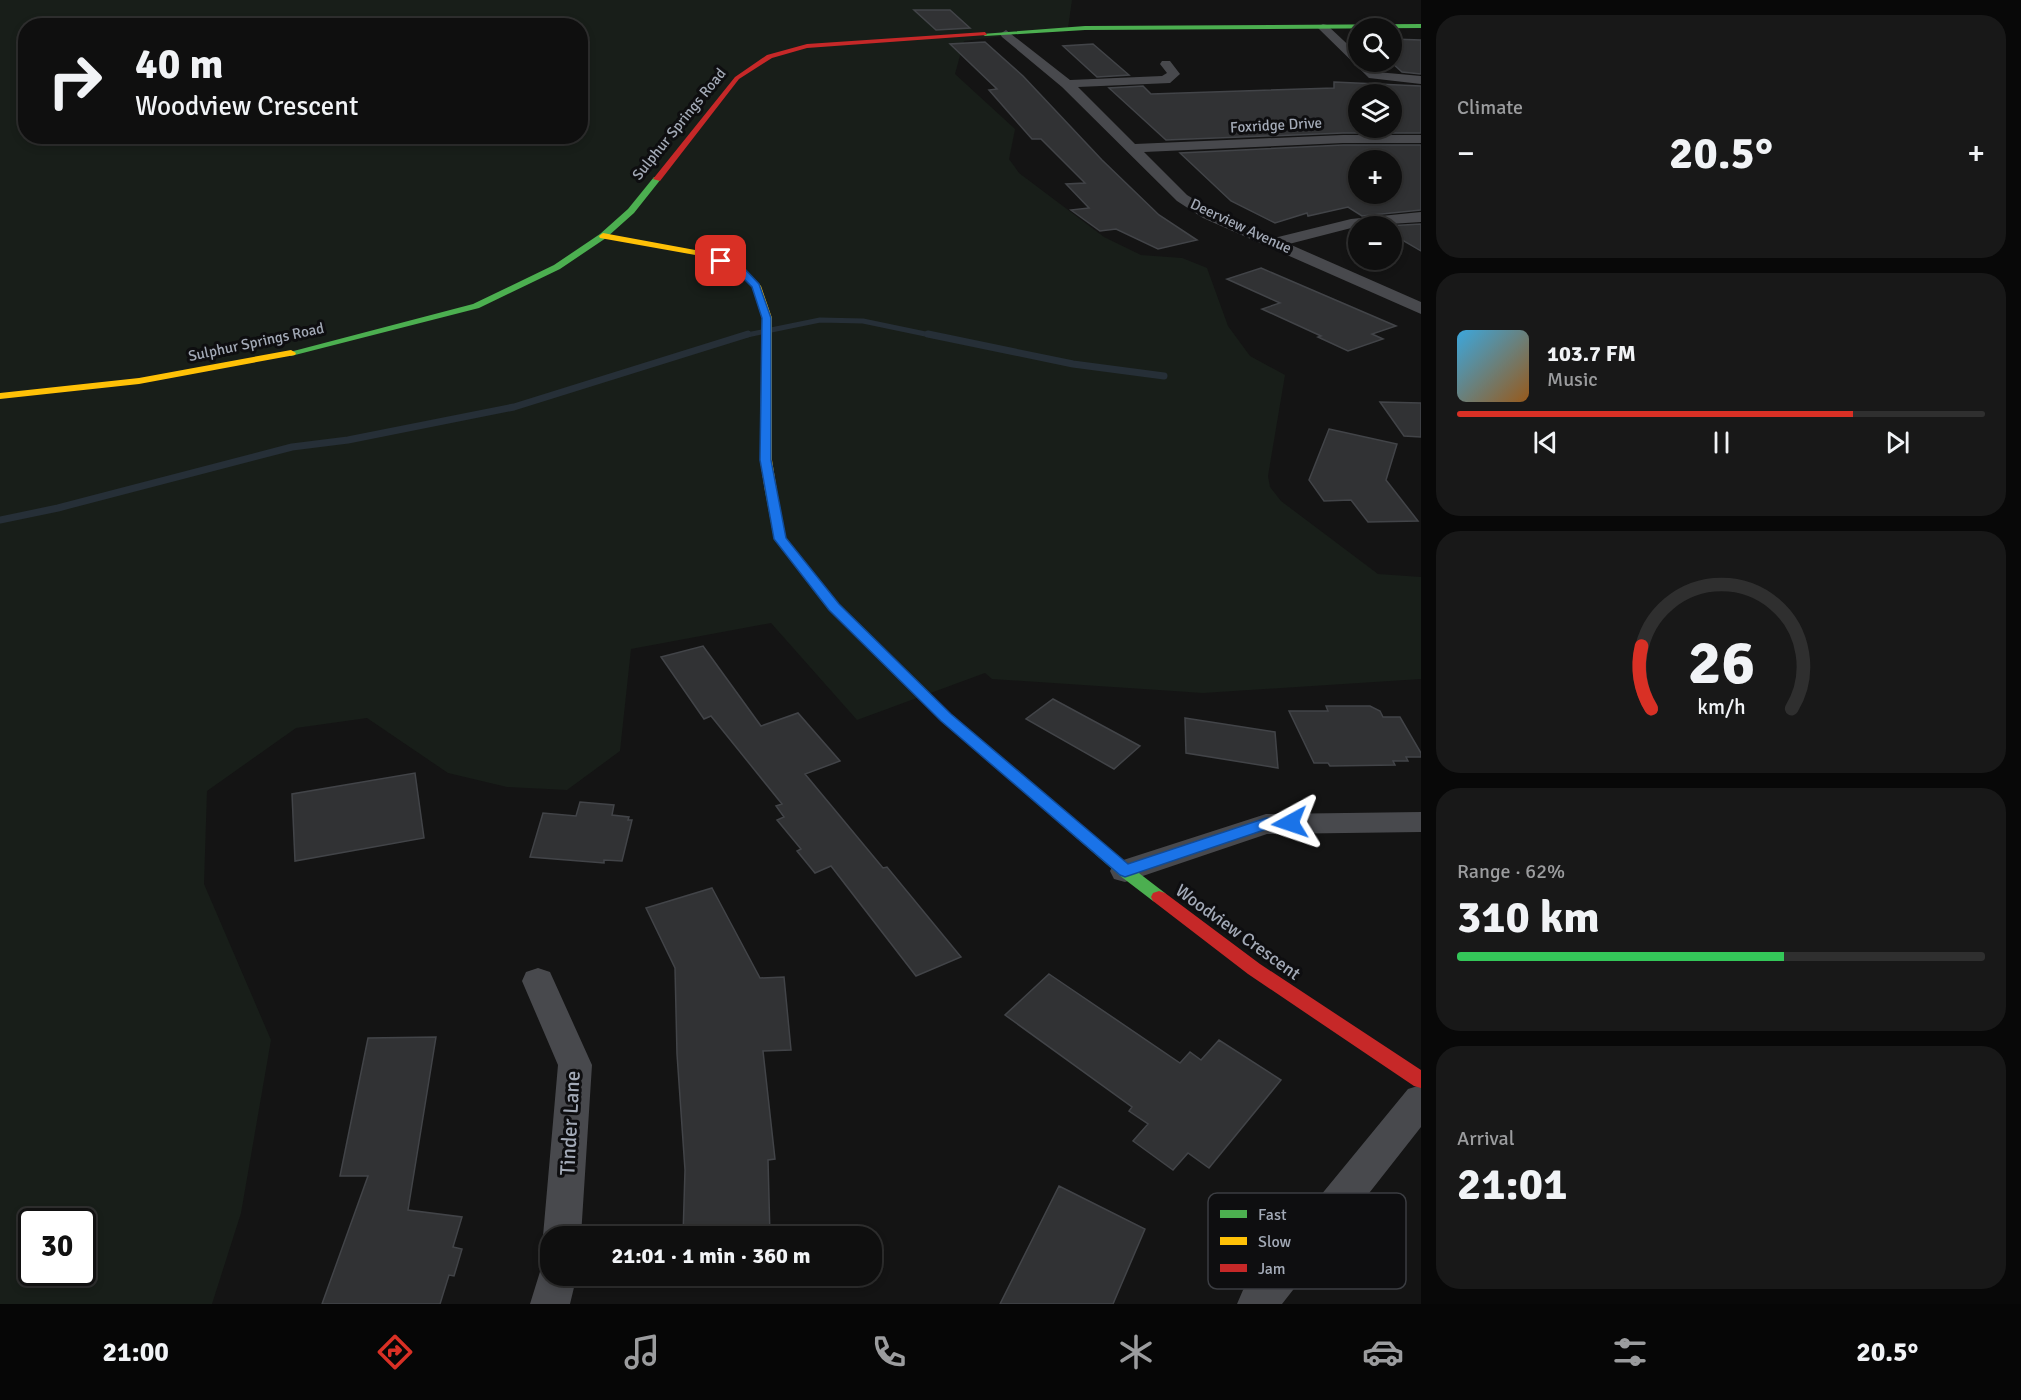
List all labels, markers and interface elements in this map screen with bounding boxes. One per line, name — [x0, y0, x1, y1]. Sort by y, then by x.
map controls — [1348, 18, 1402, 270]
button: search — [1348, 18, 1402, 72]
text: 40 m — [135, 39, 224, 90]
icon: right — [36, 42, 114, 120]
street label: Sulphur Springs Road — [628, 65, 730, 183]
button: layers — [1348, 84, 1402, 138]
text: Woodview Crescent — [135, 90, 359, 123]
text: Climate — [1457, 95, 1523, 120]
street label: Foxridge Drive — [1230, 114, 1322, 136]
text: 20.5° — [1669, 126, 1773, 181]
text: − — [1457, 133, 1475, 174]
text: + — [1967, 133, 1985, 174]
button: + — [1348, 150, 1402, 204]
street label: Deerview Avenue — [1187, 195, 1295, 257]
button: − — [1348, 216, 1402, 270]
pin — [695, 235, 746, 286]
icon: arrive — [704, 244, 737, 277]
street label: Sulphur Springs Road — [186, 319, 326, 365]
text: 103.7 FM — [1547, 340, 1636, 367]
text: Music — [1547, 367, 1598, 392]
icon: previous — [1529, 426, 1562, 459]
icon: pause — [1705, 426, 1738, 459]
icon: next — [1881, 426, 1914, 459]
text: 26 — [1687, 624, 1755, 701]
text: km/h — [1697, 694, 1745, 720]
position arrow — [1258, 791, 1322, 855]
text: Range · 62% — [1457, 859, 1565, 884]
street label: Woodview Crescent — [1171, 879, 1305, 985]
text: 310 km — [1457, 890, 1600, 945]
street label: Tinder Lane — [554, 1070, 586, 1176]
text: Arrival — [1457, 1126, 1515, 1151]
text: 21:01 — [1457, 1157, 1567, 1212]
legend — [1208, 1193, 1406, 1289]
text: Fast — [1258, 1205, 1287, 1225]
speed limit sign: 30 — [18, 1208, 96, 1286]
text: Slow — [1258, 1232, 1292, 1252]
text: 21:01 · 1 min · 360 m — [611, 1242, 811, 1269]
text: Jam — [1258, 1259, 1286, 1279]
icon: directions — [374, 1331, 416, 1373]
icon: music — [621, 1331, 663, 1373]
icon: phone — [868, 1331, 910, 1373]
icon: climate — [1115, 1331, 1157, 1373]
icon: car — [1362, 1331, 1404, 1373]
icon: filters — [1609, 1331, 1651, 1373]
text: 21:00 — [103, 1336, 169, 1369]
text: 20.5° — [1856, 1336, 1918, 1369]

